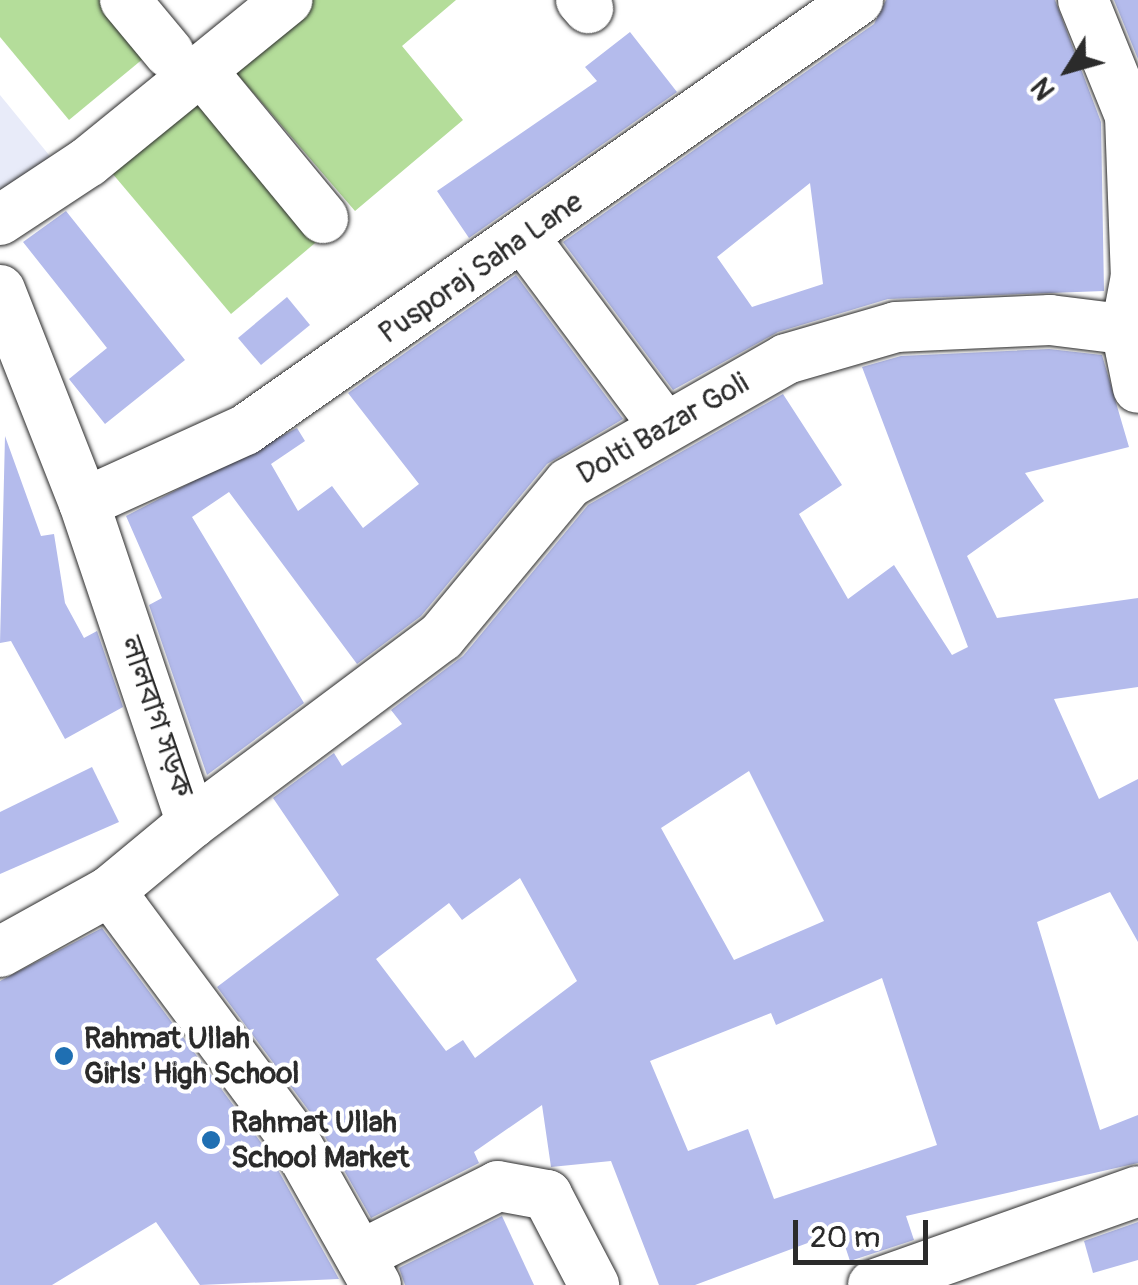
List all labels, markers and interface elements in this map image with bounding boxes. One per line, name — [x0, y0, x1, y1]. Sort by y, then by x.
north arrow — [1018, 20, 1118, 120]
text: N — [1024, 70, 1063, 106]
street label: Pusporaj Saha Lane — [372, 184, 590, 352]
street label: Dolti Bazar Goli — [571, 365, 755, 493]
street label: লালবাগ সড়ক — [112, 632, 200, 802]
place label: Rahmat Ullah Girls' High School — [84, 1021, 299, 1092]
marker: Rahmat Ullah Girls' High School — [53, 1045, 75, 1067]
place label: Rahmat Ullah School Market — [231, 1105, 409, 1176]
marker: Rahmat Ullah School Market — [200, 1129, 222, 1151]
scale bar — [798, 1200, 933, 1262]
text: 20 m — [810, 1219, 880, 1256]

